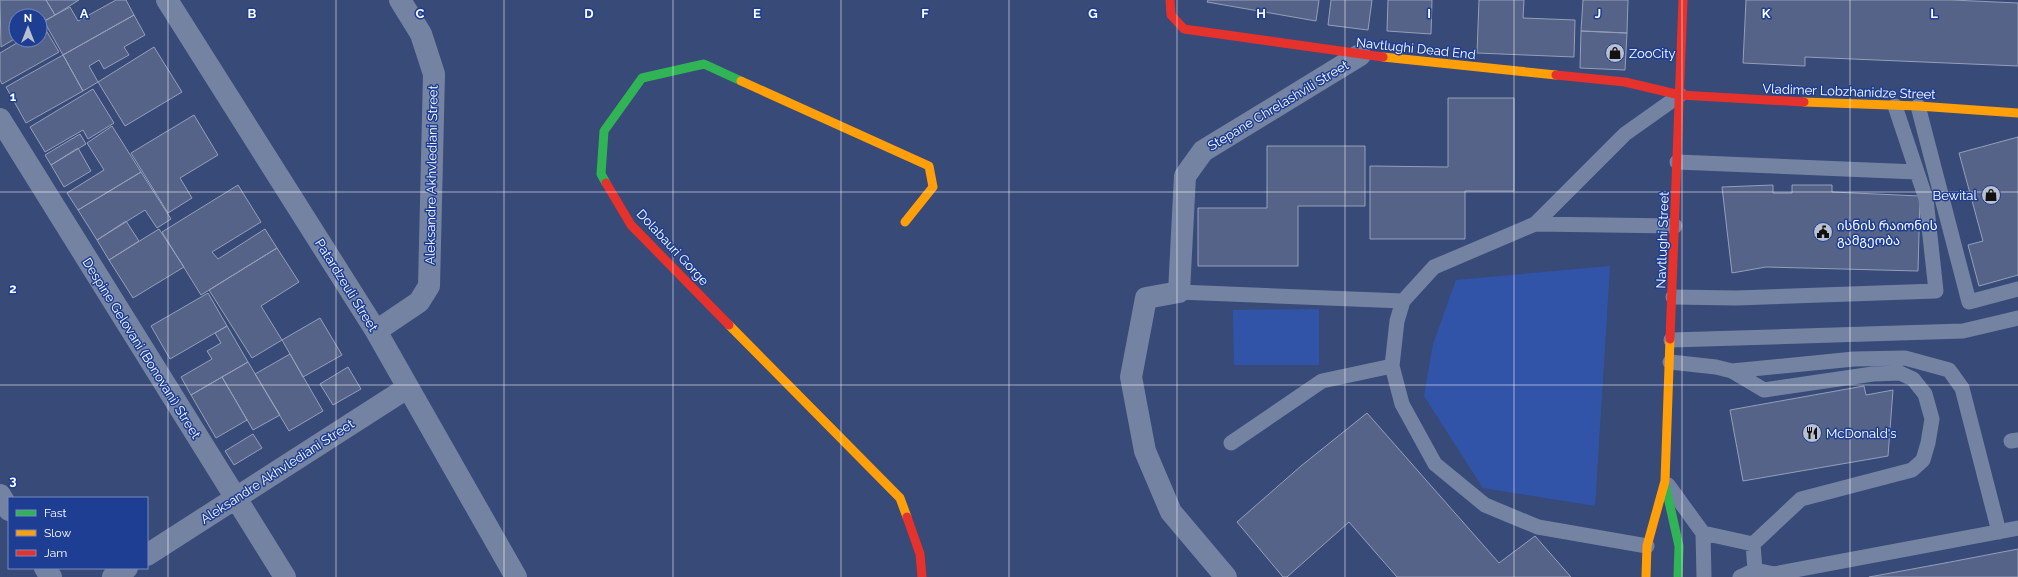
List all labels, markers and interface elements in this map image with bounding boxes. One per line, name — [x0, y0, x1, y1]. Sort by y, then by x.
text: A — [80, 6, 89, 21]
text: B — [248, 6, 257, 21]
text: C — [416, 6, 425, 21]
text: D — [584, 6, 594, 21]
text: E — [753, 6, 761, 21]
text: F — [921, 6, 929, 21]
text: G — [1088, 6, 1098, 21]
text: H — [1256, 6, 1266, 21]
text: I — [1427, 6, 1431, 21]
text: J — [1595, 6, 1601, 21]
text: K — [1762, 6, 1771, 21]
text: L — [1930, 6, 1938, 21]
north arrow — [8, 8, 48, 48]
text: N — [24, 12, 32, 25]
street label: Navtlughi Dead End — [1355, 35, 1476, 62]
shop icon: ZooCity — [1604, 42, 1626, 64]
place label: ZooCity — [1629, 46, 1676, 61]
street label: Stepane Chrelashvili Street — [1205, 57, 1352, 153]
street label: Vladimer Lobzhanidze Street — [1762, 81, 1937, 102]
street label: Aleksandre Akhvlediani Street — [422, 84, 441, 265]
text: 1 — [10, 89, 17, 104]
shop icon: Bewital — [1980, 184, 2002, 206]
place label: Bewital — [1933, 188, 1977, 203]
street label: Navtlughi Street — [1653, 191, 1672, 289]
street label: Dolabauri Gorge — [634, 206, 712, 289]
place label: ისნის რაიონის გამგეობა — [1837, 218, 1938, 248]
public building icon: ისნის რაიონის გამგეობა — [1812, 221, 1834, 243]
street label: Patardzeuli Street — [312, 236, 381, 335]
street label: Despine Gelovani (Bonovani) Street — [80, 255, 204, 442]
text: 2 — [9, 281, 17, 296]
street label: Aleksandre Akhvlediani Street — [198, 416, 357, 527]
restaurant icon: McDonald's — [1801, 422, 1823, 444]
place label: McDonald's — [1826, 426, 1896, 441]
text: 3 — [9, 473, 17, 488]
legend — [8, 497, 148, 569]
text: Fast — [44, 506, 67, 520]
text: Slow — [44, 526, 71, 540]
text: Jam — [44, 546, 67, 560]

